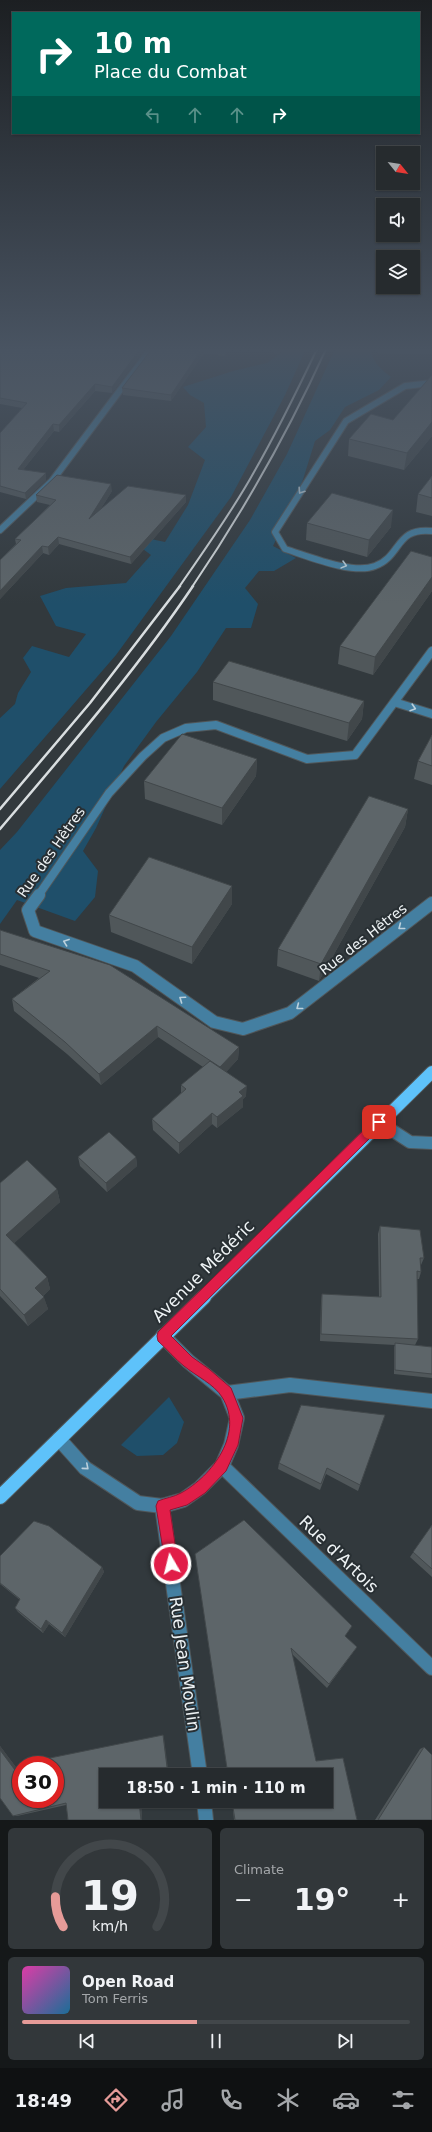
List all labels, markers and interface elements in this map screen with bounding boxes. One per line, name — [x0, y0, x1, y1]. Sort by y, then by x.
text: 10 m — [94, 27, 172, 60]
icon: right — [28, 28, 80, 80]
text: Place du Combat — [94, 61, 247, 82]
icon: left — [142, 104, 164, 126]
icon: ahead — [184, 104, 206, 126]
icon: ahead — [226, 104, 248, 126]
icon: right — [268, 104, 290, 126]
north arrow — [376, 146, 420, 190]
map controls — [376, 146, 420, 294]
button: sound — [376, 198, 420, 242]
button: layers — [376, 250, 420, 294]
one-way arrow — [298, 487, 306, 494]
one-way arrow — [341, 560, 348, 569]
one-way arrow — [409, 703, 416, 712]
street label: Rue des Hêtres — [14, 804, 88, 900]
street label: Rue des Hêtres — [316, 900, 410, 978]
one-way arrow — [399, 922, 406, 929]
one-way arrow — [63, 938, 70, 947]
one-way arrow — [179, 997, 186, 1004]
one-way arrow — [296, 1002, 303, 1009]
pin — [362, 1105, 396, 1139]
icon: arrive — [368, 1111, 390, 1133]
street label: Avenue Médéric — [148, 1216, 258, 1326]
one-way arrow — [81, 1463, 88, 1470]
street label: Rue d'Artois — [295, 1511, 383, 1597]
position arrow — [150, 1543, 192, 1585]
street label: Rue Jean Moulin — [166, 1595, 204, 1733]
speed limit sign: 30 — [12, 1756, 64, 1808]
text: 18:50 · 1 min · 110 m — [126, 1779, 306, 1797]
text: Climate — [234, 1862, 284, 1877]
text: 19 — [81, 1870, 139, 1919]
text: 19° — [294, 1882, 350, 1917]
text: − — [234, 1887, 252, 1912]
text: + — [392, 1887, 410, 1912]
text: km/h — [92, 1917, 128, 1933]
text: Open Road — [82, 1973, 174, 1991]
text: Tom Ferris — [82, 1991, 148, 2006]
icon: previous — [76, 2030, 98, 2052]
icon: pause — [205, 2030, 227, 2052]
icon: next — [334, 2030, 356, 2052]
icon: directions — [102, 2086, 130, 2114]
icon: music — [159, 2086, 187, 2114]
icon: phone — [217, 2086, 245, 2114]
icon: climate — [274, 2086, 302, 2114]
icon: car — [332, 2086, 360, 2114]
icon: filters — [389, 2086, 417, 2114]
text: 18:49 — [15, 2090, 72, 2111]

